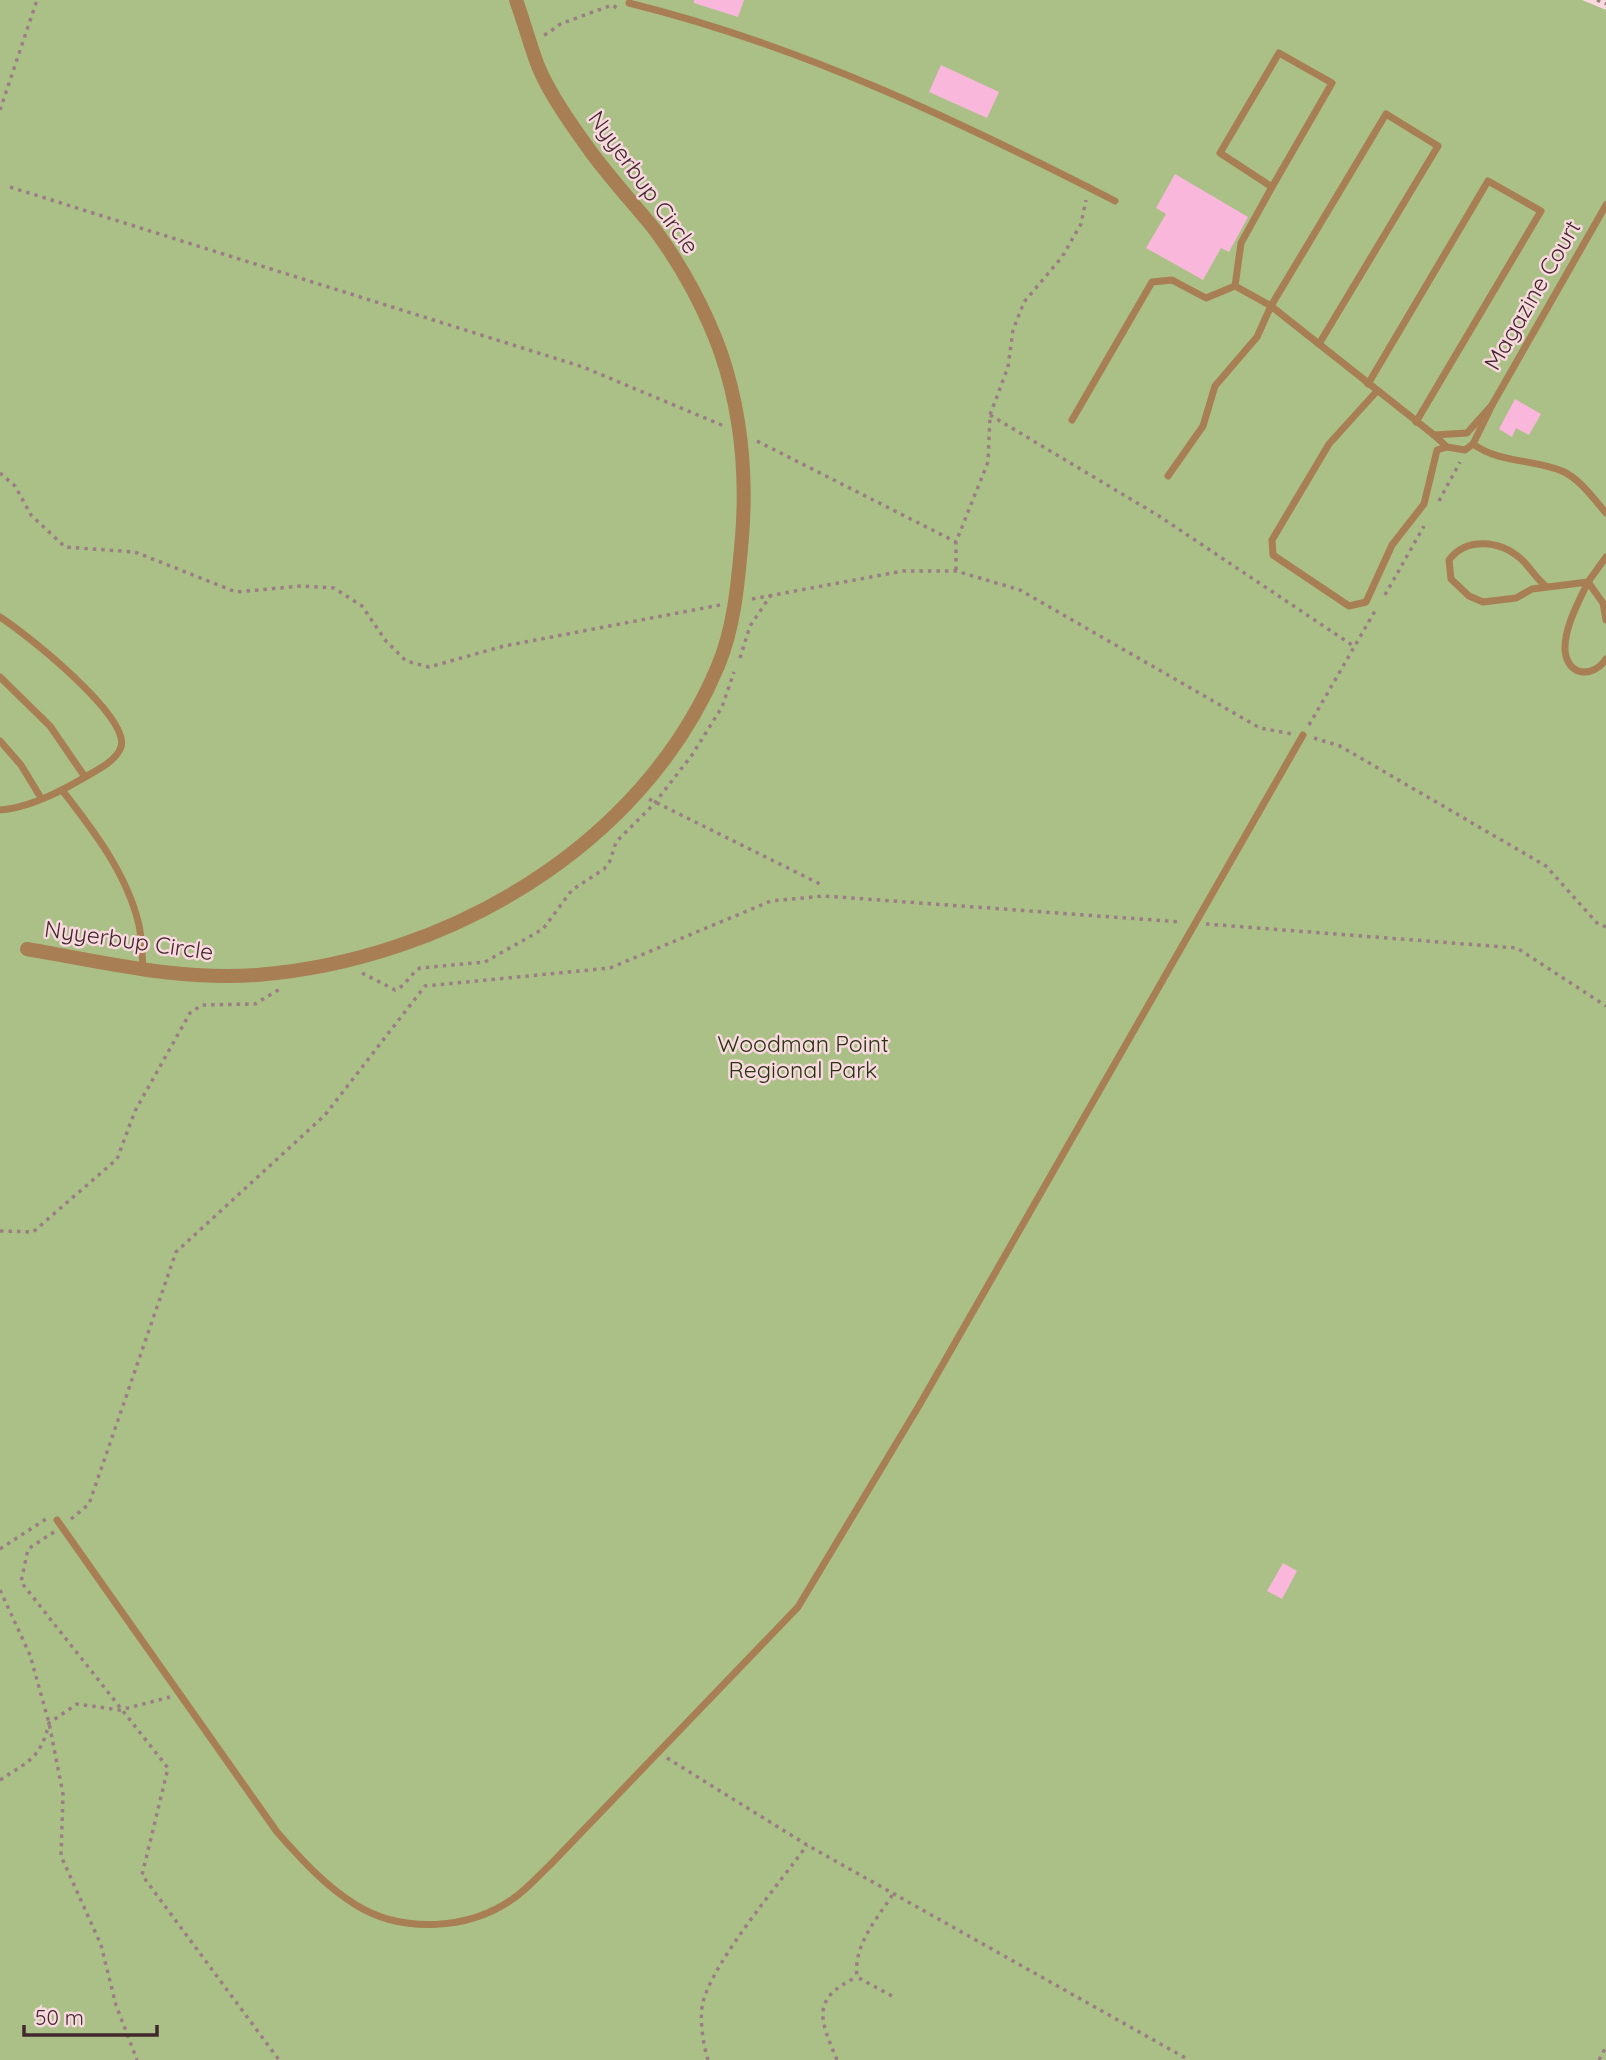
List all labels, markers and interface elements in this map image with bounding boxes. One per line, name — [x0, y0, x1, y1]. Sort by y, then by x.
street label: Nyyerbup Circle — [582, 105, 706, 259]
street label: Magazine Court — [1477, 215, 1587, 375]
street label: Nyyerbup Circle — [43, 914, 215, 966]
park label: Woodman Point Regional Park — [717, 1029, 889, 1084]
scale bar — [24, 1994, 158, 2038]
text: 50 m — [35, 2004, 84, 2030]

